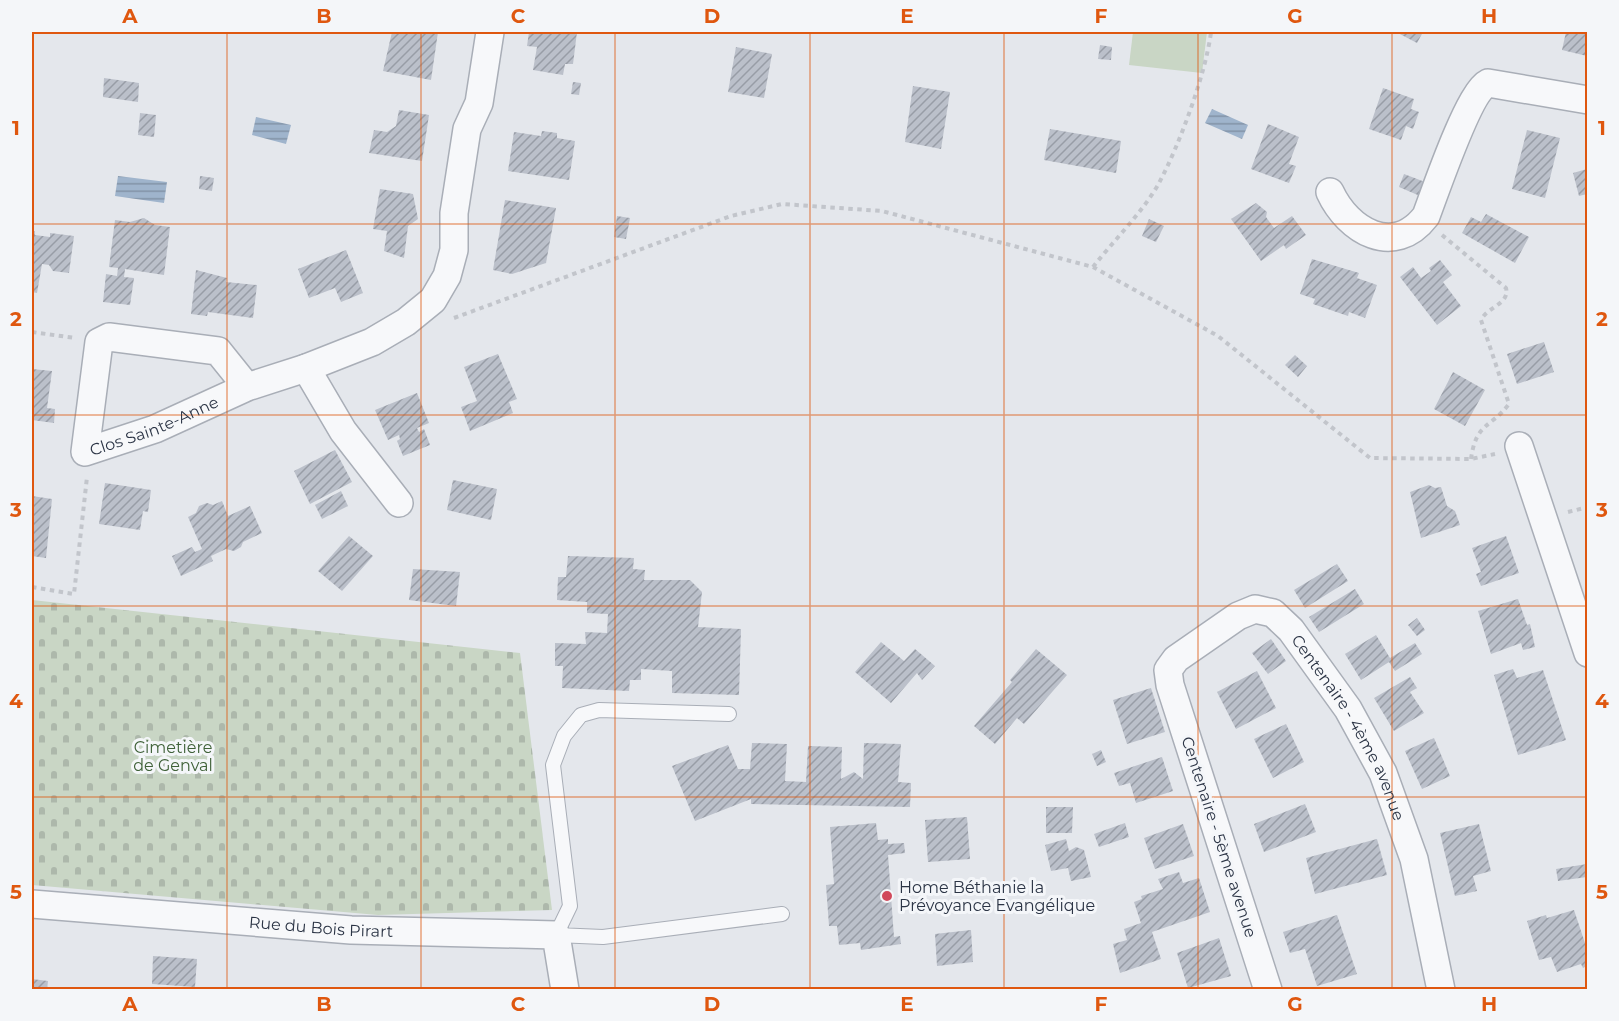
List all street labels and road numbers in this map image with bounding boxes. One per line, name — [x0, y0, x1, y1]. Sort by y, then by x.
street label: Clos Sainte-Anne — [87, 392, 221, 459]
street label: Centenaire - 4ème avenue — [1288, 631, 1409, 823]
street label: Centenaire - 5ème avenue — [1177, 734, 1261, 940]
street label: Rue du Bois Pirart — [248, 912, 394, 941]

